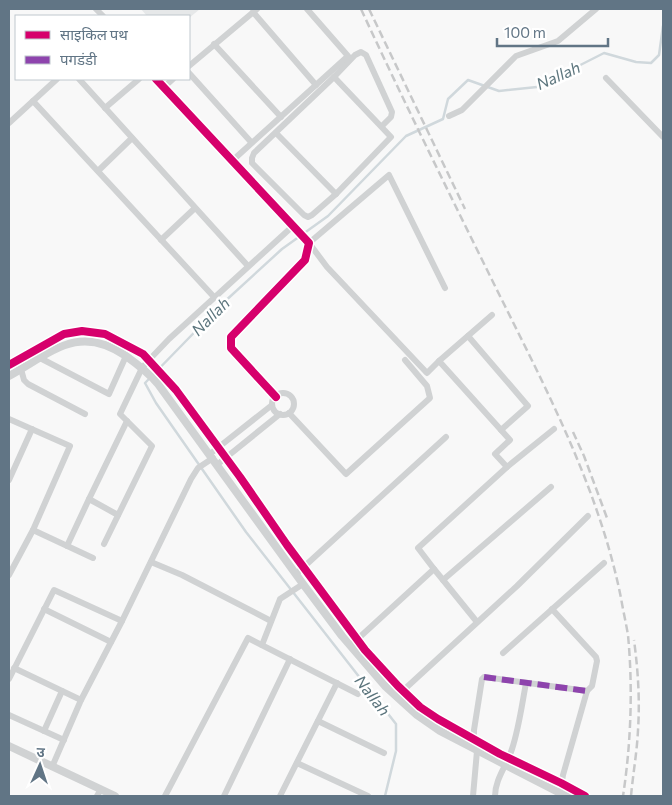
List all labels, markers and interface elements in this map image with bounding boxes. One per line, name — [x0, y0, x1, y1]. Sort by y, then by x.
legend — [15, 15, 190, 80]
scale bar — [497, 15, 608, 47]
text: 100 m — [504, 23, 546, 41]
text: साइकिल पथ — [60, 25, 128, 43]
text: पगडंडी — [60, 50, 98, 68]
water label: Nallah — [533, 57, 583, 93]
water label: Nallah — [187, 293, 233, 339]
water label: Nallah — [351, 671, 395, 719]
north arrow — [15, 740, 65, 790]
text: उ — [36, 743, 46, 760]

